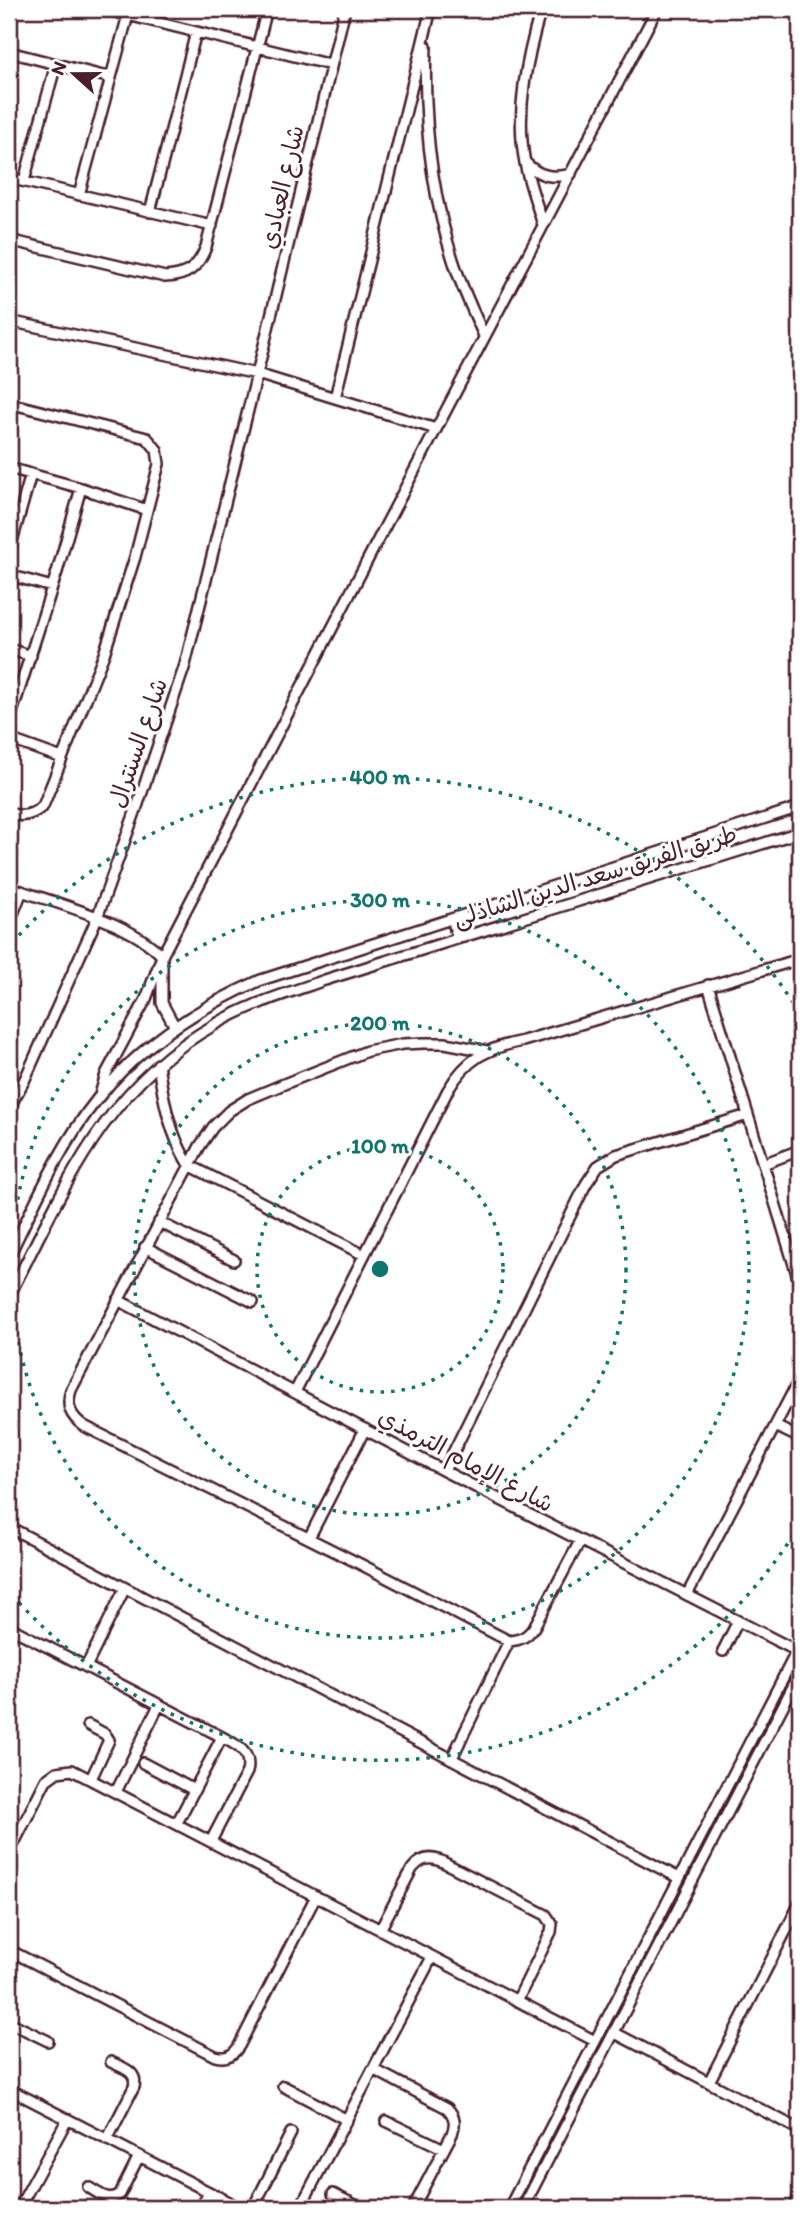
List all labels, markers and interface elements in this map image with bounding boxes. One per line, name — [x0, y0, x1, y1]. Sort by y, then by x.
north arrow — [38, 38, 108, 108]
text: N — [46, 58, 72, 78]
street label: شارع العبادي — [253, 122, 313, 252]
street label: شارع السنترال — [102, 674, 176, 812]
text: 400 m — [350, 764, 411, 789]
street label: طريق الفريق سعد الدين الشاذلى — [449, 818, 741, 934]
text: 300 m — [350, 887, 410, 912]
text: 200 m — [350, 1010, 410, 1035]
text: 100 m — [351, 1133, 409, 1158]
centre of rings — [368, 1257, 392, 1281]
street label: شارع الإمام الترمذي — [372, 1401, 559, 1521]

